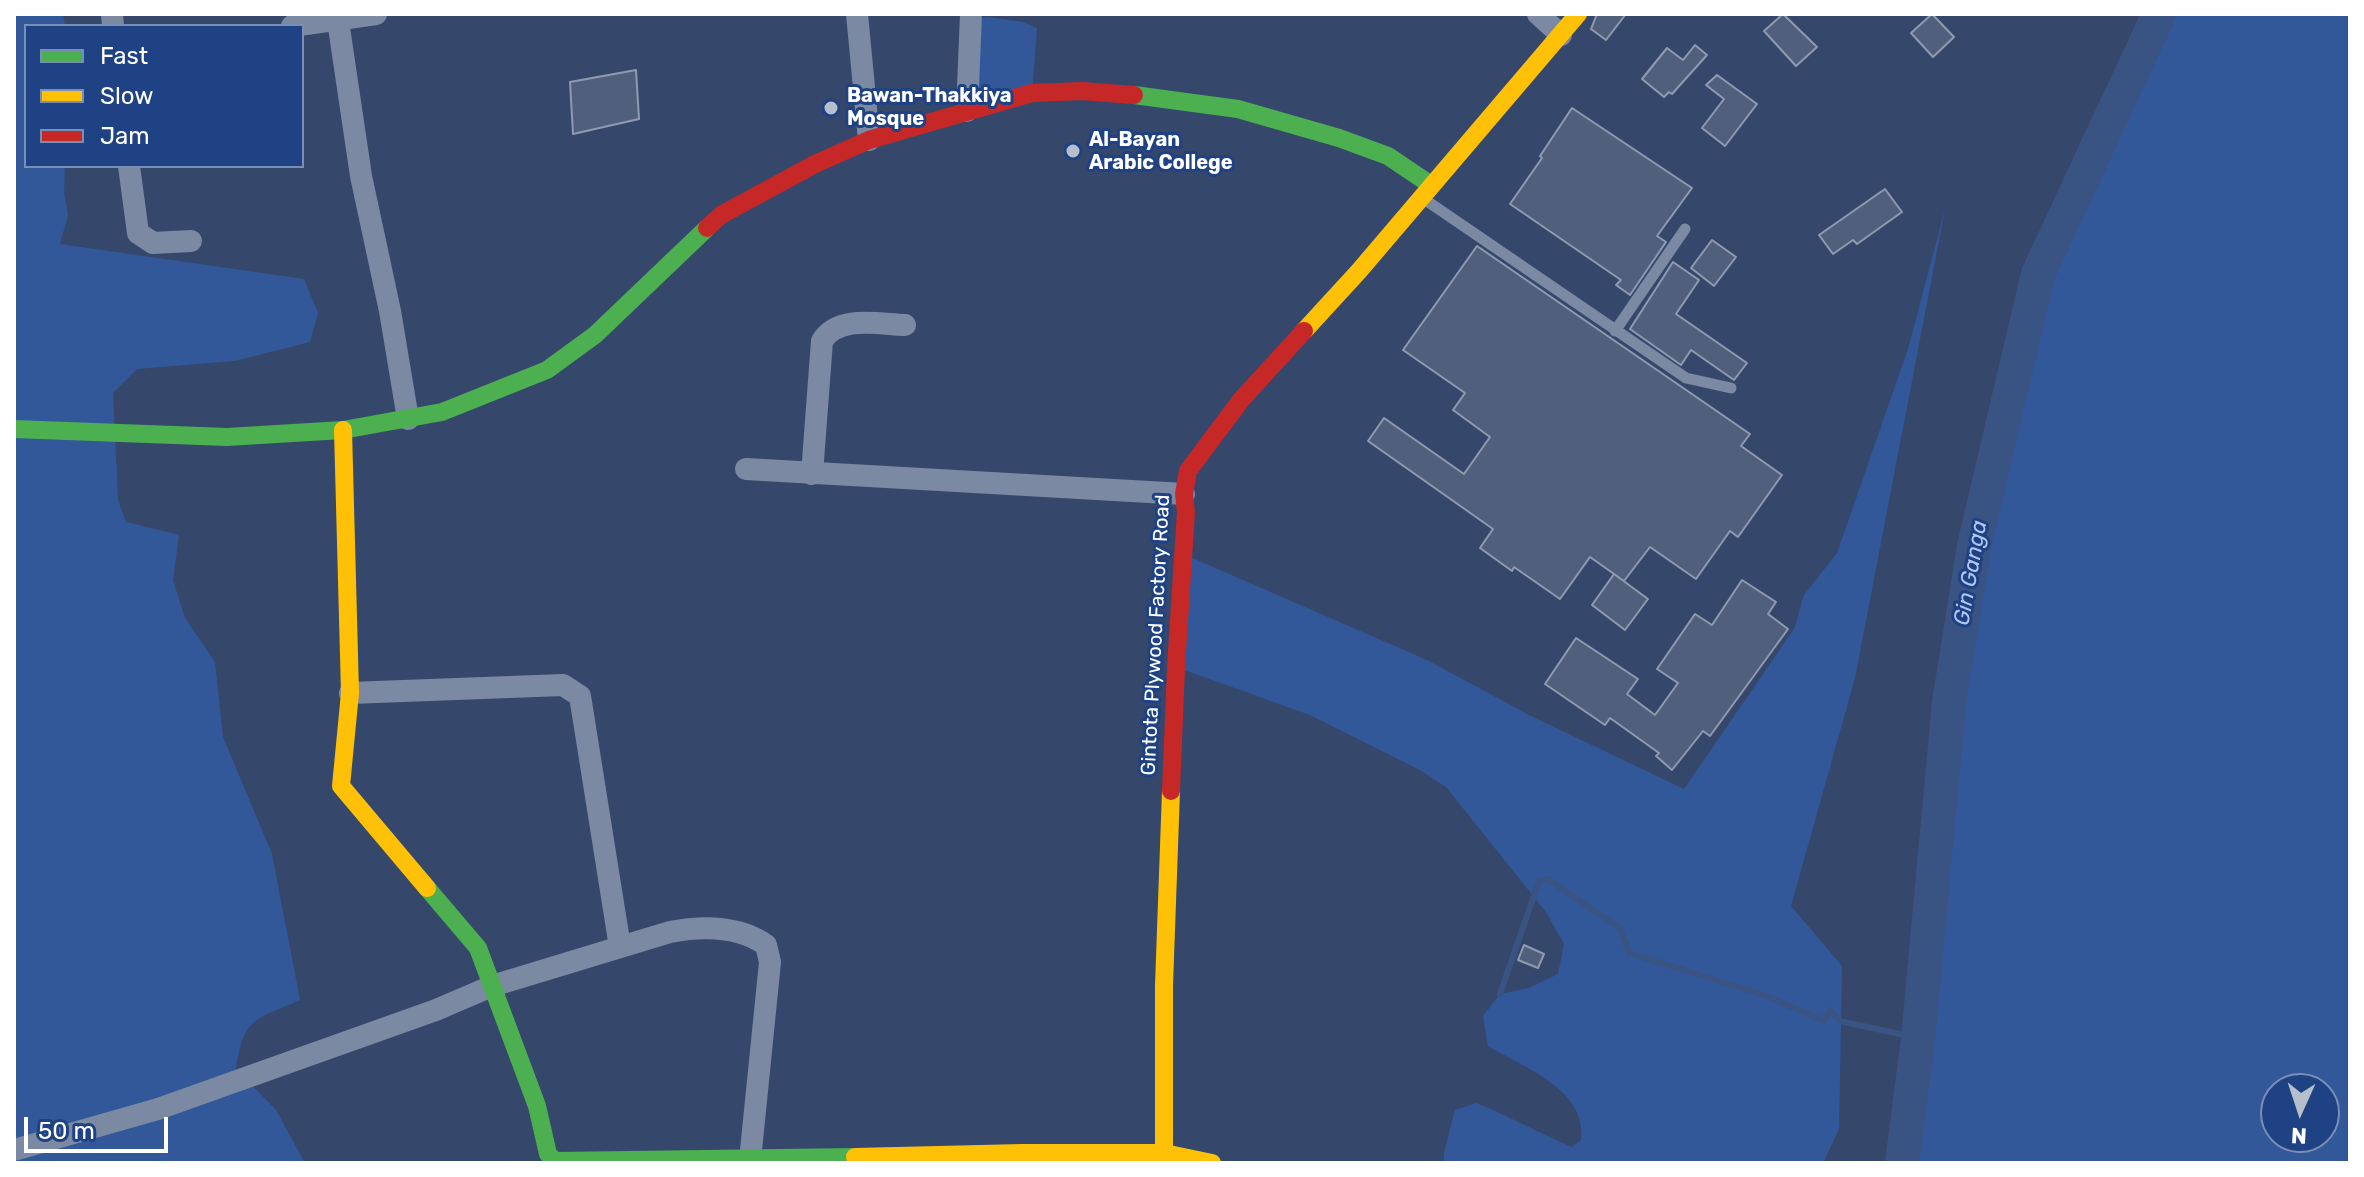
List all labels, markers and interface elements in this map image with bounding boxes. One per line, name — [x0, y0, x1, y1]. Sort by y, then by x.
legend — [24, 24, 304, 168]
text: Fast — [100, 42, 148, 70]
text: Slow — [100, 82, 153, 110]
place label: Bawan-Thakkiya Mosque — [847, 84, 1012, 131]
marker: Bawan-Thakkiya Mosque — [822, 99, 840, 117]
text: Jam — [100, 122, 150, 150]
place label: Al-Bayan Arabic College — [1089, 128, 1233, 175]
marker: Al-Bayan Arabic College — [1064, 142, 1082, 160]
street label: Gintota Plywood Factory Road — [1137, 494, 1175, 776]
water label: Gin Ganga — [1949, 518, 1993, 628]
north arrow — [2260, 1073, 2340, 1153]
scale bar — [28, 1101, 172, 1151]
text: 50 m — [38, 1117, 95, 1145]
text: N — [2290, 1122, 2307, 1149]

